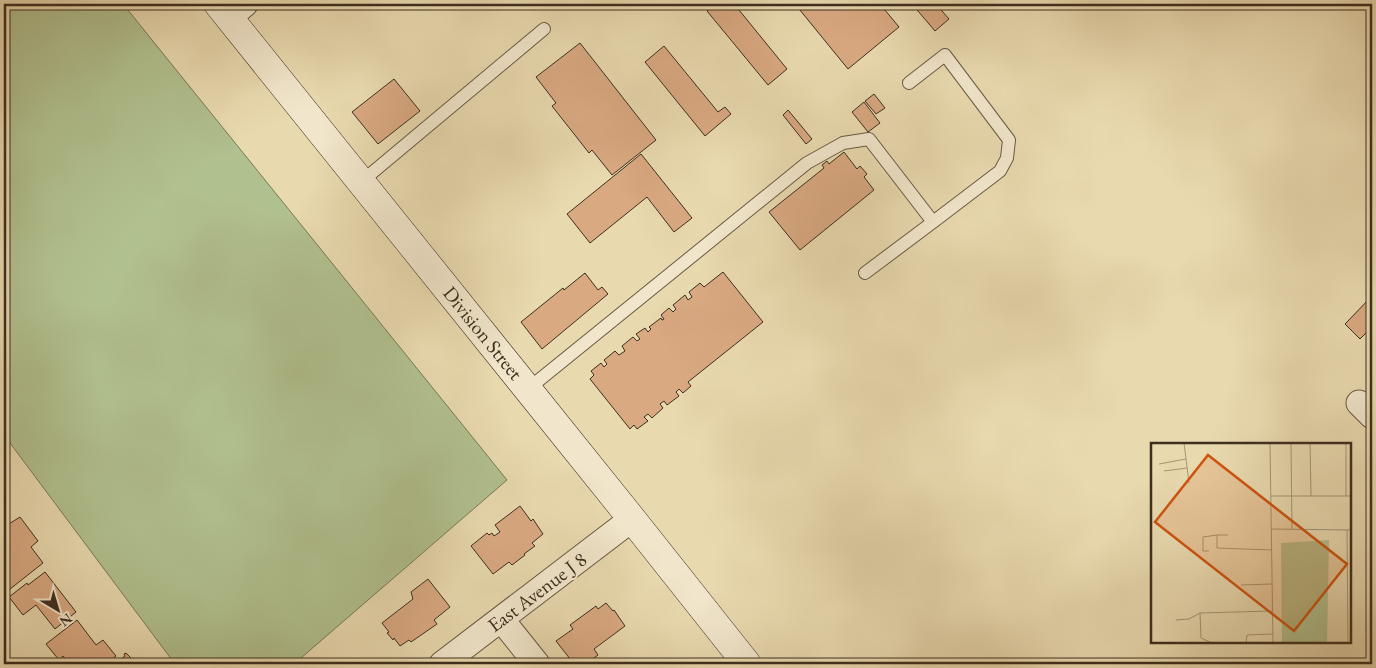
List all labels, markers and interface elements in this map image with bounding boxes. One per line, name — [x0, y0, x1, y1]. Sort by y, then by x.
street label: Division Street — [437, 281, 529, 386]
inset map — [1151, 443, 1351, 643]
street label: East Avenue J 8 — [482, 546, 592, 638]
north arrow — [32, 586, 82, 636]
text: N — [55, 610, 76, 631]

